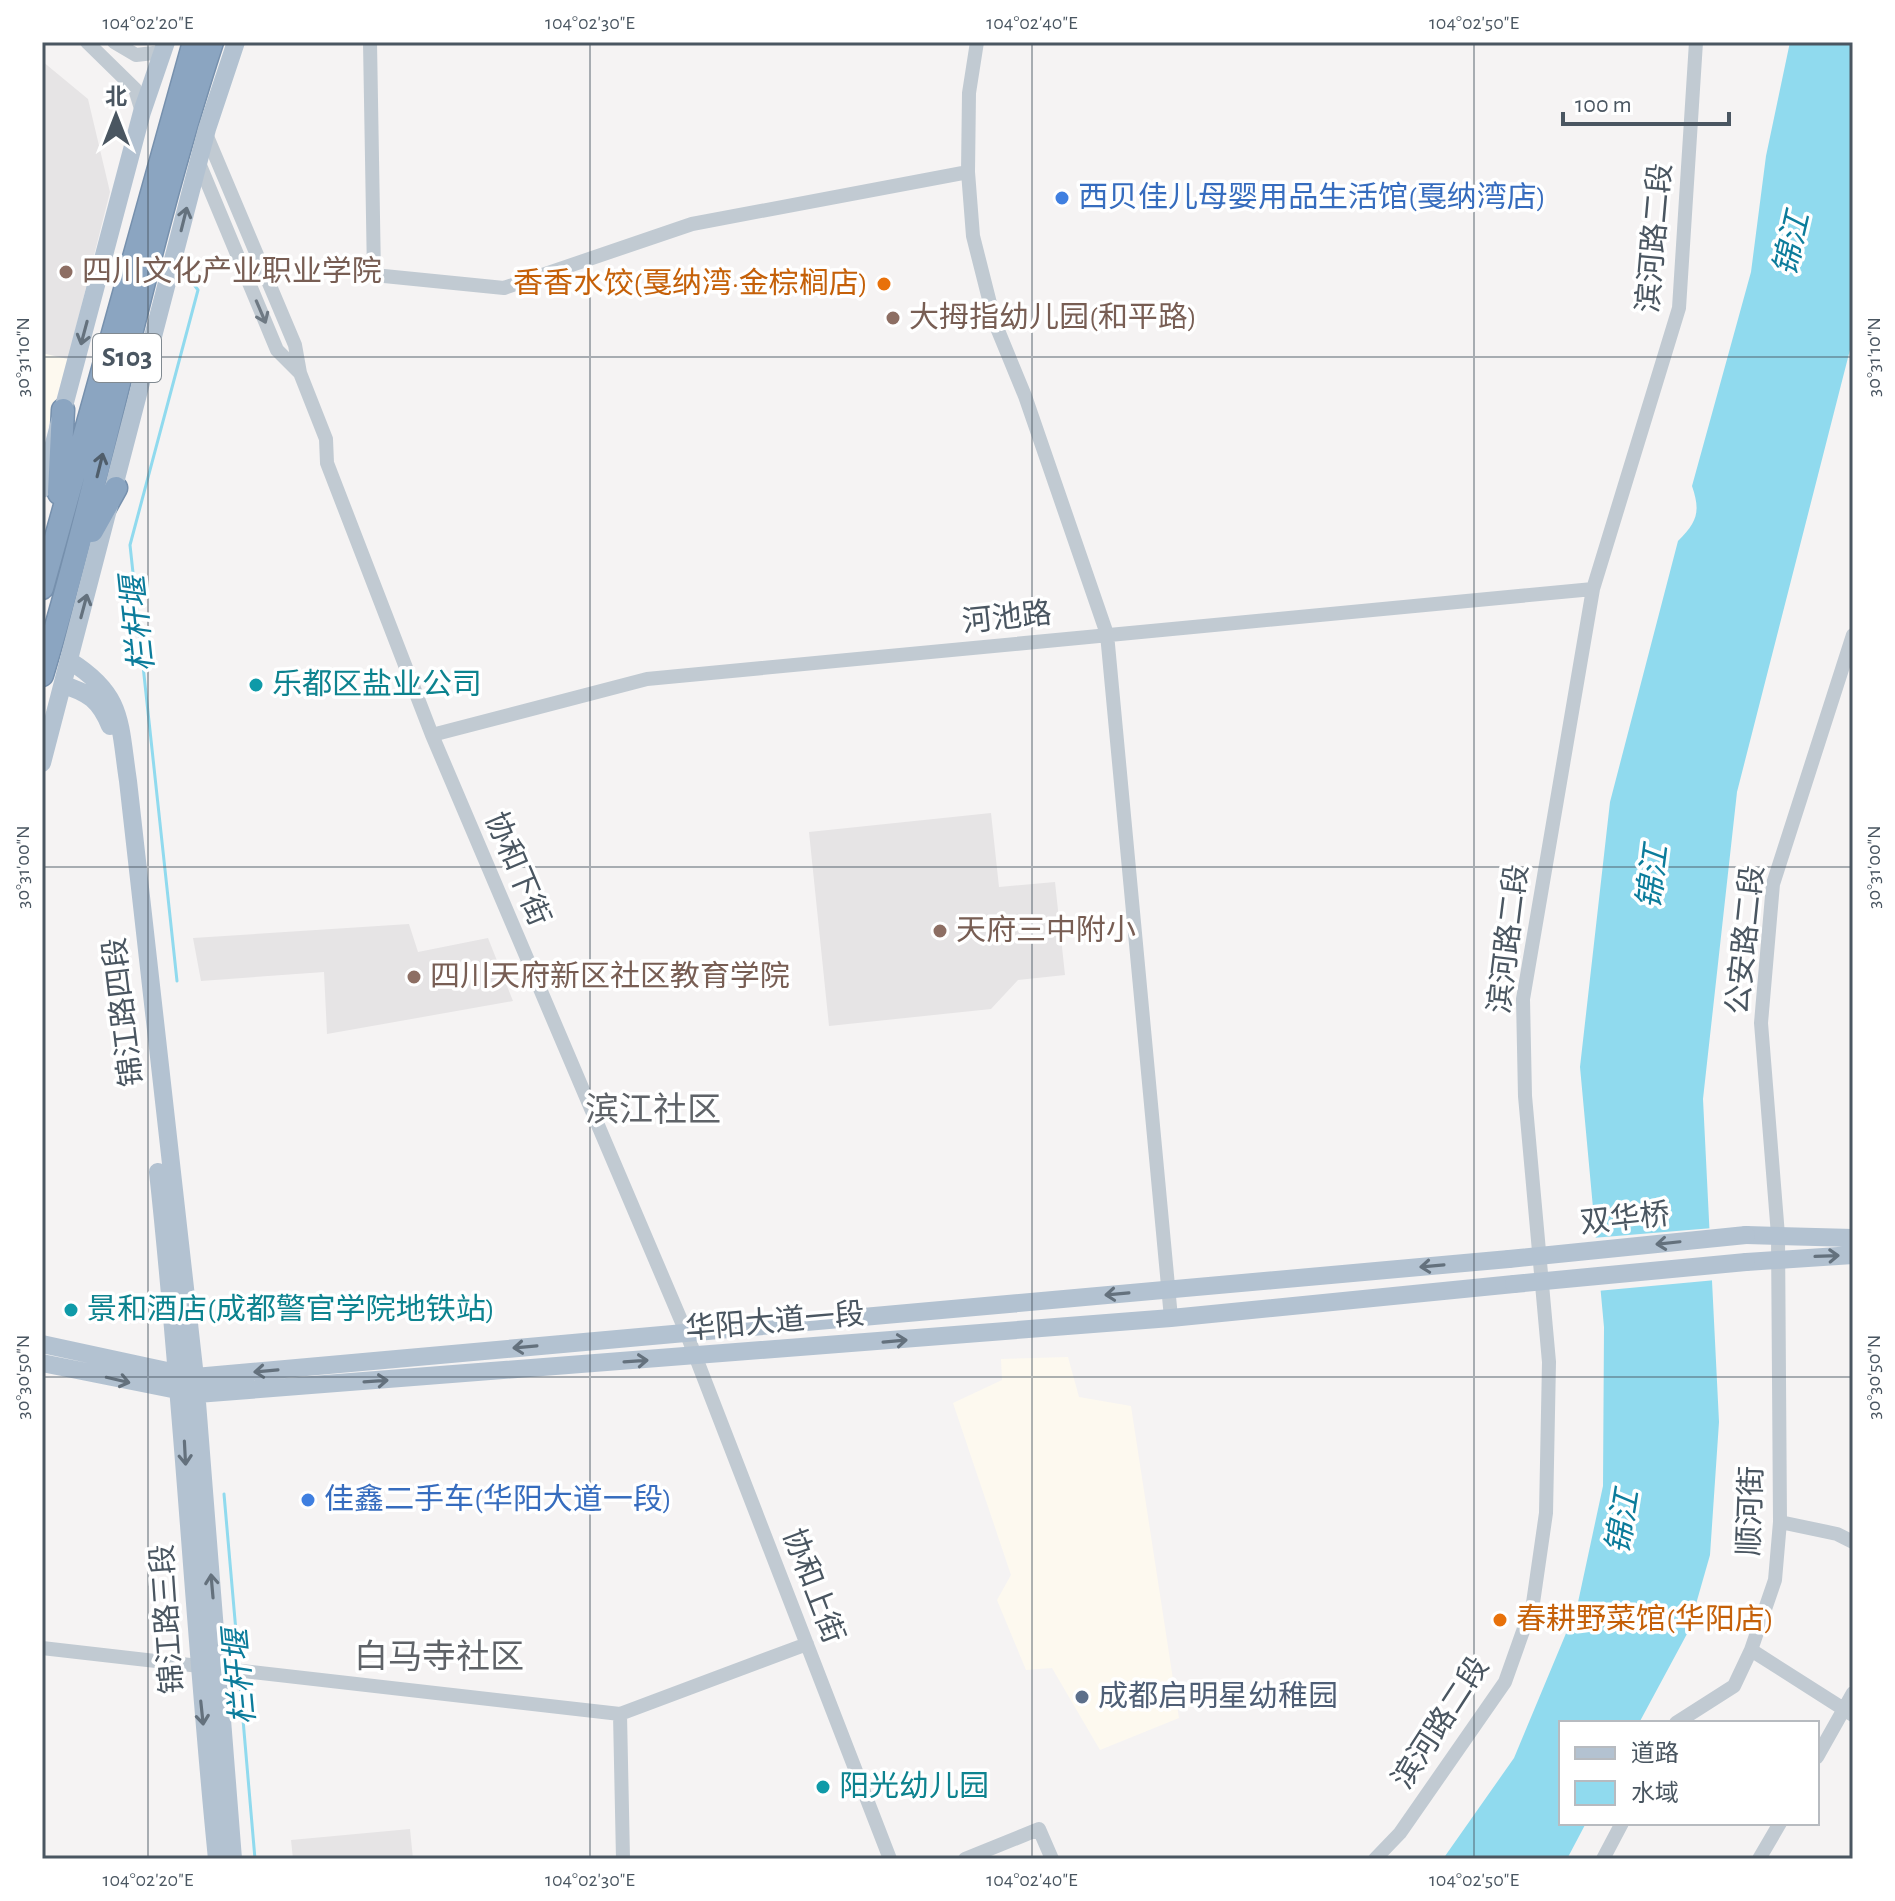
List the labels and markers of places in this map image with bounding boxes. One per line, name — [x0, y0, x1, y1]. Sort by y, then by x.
place label: 西贝佳儿母婴用品生活馆(戛纳湾店) — [1078, 181, 1546, 213]
marker: 西贝佳儿母婴用品生活馆(戛纳湾店) — [1053, 189, 1071, 207]
place label: 四川文化产业职业学院 — [82, 255, 382, 287]
marker: 四川文化产业职业学院 — [57, 263, 75, 281]
place label: 香香水饺(戛纳湾·金棕榈店) — [513, 267, 868, 299]
marker: 香香水饺(戛纳湾·金棕榈店) — [875, 275, 893, 293]
place label: 大拇指幼儿园(和平路) — [909, 301, 1197, 333]
marker: 大拇指幼儿园(和平路) — [884, 309, 902, 327]
place label: 乐都区盐业公司 — [272, 668, 482, 700]
marker: 乐都区盐业公司 — [247, 676, 265, 694]
place label: 天府三中附小 — [956, 914, 1136, 946]
marker: 天府三中附小 — [931, 922, 949, 940]
place label: 四川天府新区社区教育学院 — [430, 960, 790, 992]
marker: 四川天府新区社区教育学院 — [405, 968, 423, 986]
place label: 景和酒店(成都警官学院地铁站) — [87, 1293, 495, 1325]
marker: 景和酒店(成都警官学院地铁站) — [62, 1301, 80, 1319]
place label: 佳鑫二手车(华阳大道一段) — [324, 1483, 672, 1515]
marker: 佳鑫二手车(华阳大道一段) — [299, 1491, 317, 1509]
place label: 春耕野菜馆(华阳店) — [1516, 1603, 1774, 1635]
marker: 春耕野菜馆(华阳店) — [1491, 1611, 1509, 1629]
place label: 成都启明星幼稚园 — [1098, 1680, 1338, 1712]
marker: 成都启明星幼稚园 — [1073, 1688, 1091, 1706]
place label: 阳光幼儿园 — [839, 1770, 989, 1802]
marker: 阳光幼儿园 — [814, 1778, 832, 1796]

